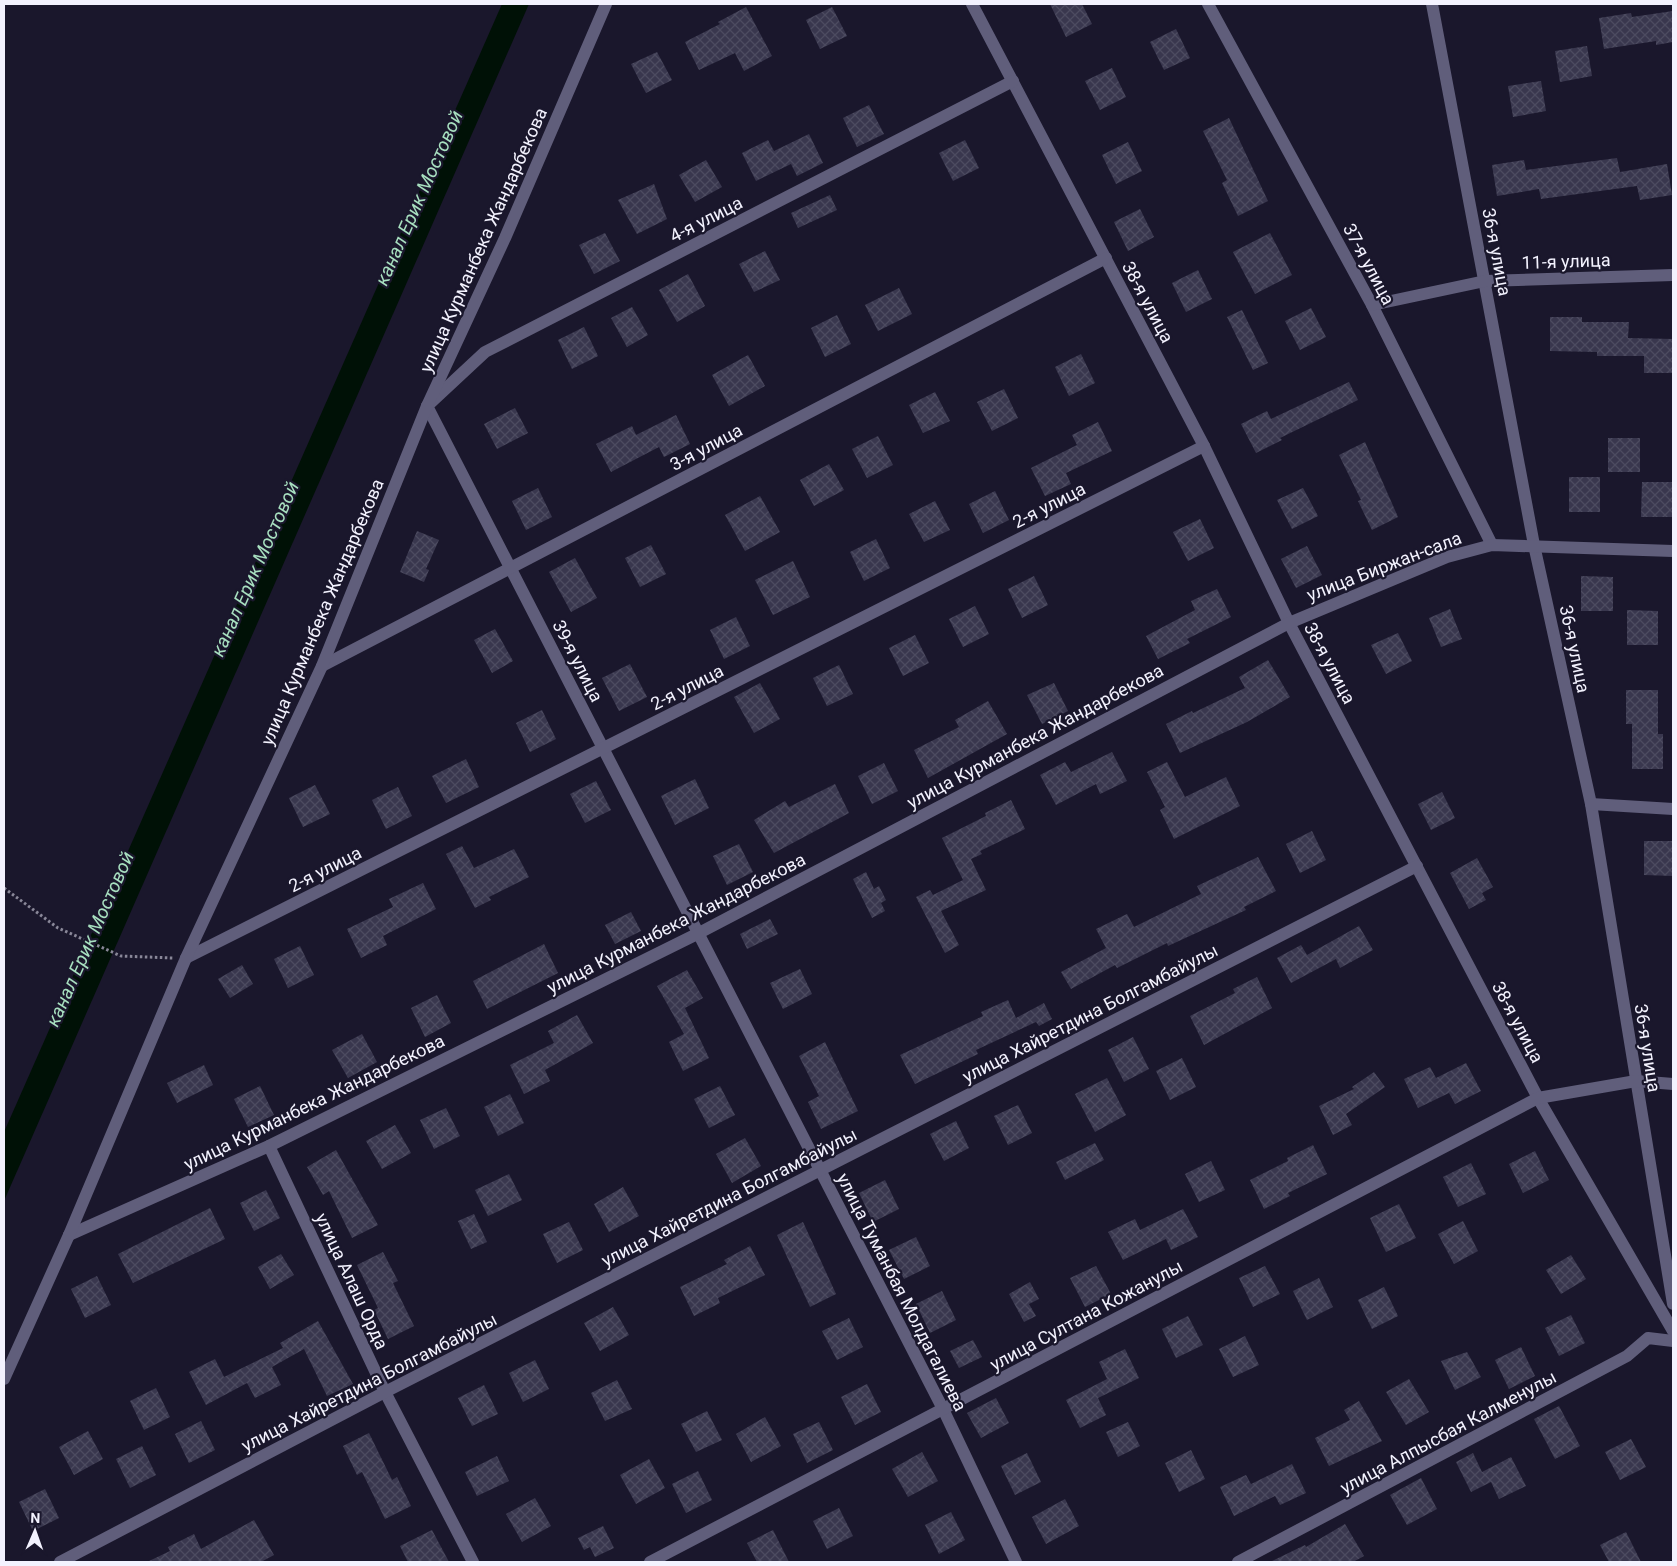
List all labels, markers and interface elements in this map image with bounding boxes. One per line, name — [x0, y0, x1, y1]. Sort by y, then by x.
street label: улица Курманбека Жандарбекова — [415, 104, 551, 376]
water label: канал Ерик Мостовой — [370, 107, 468, 289]
street label: 4-я улица — [666, 192, 746, 246]
street label: 36-я улица — [1478, 206, 1516, 298]
street label: 37-я улица — [1339, 220, 1399, 308]
street label: 11-я улица — [1521, 249, 1611, 273]
street label: 38-я улица — [1118, 258, 1178, 346]
street label: 3-я улица — [666, 419, 746, 475]
street label: улица Курманбека Жандарбекова — [256, 476, 388, 748]
water label: канал Ерик Мостовой — [206, 478, 304, 660]
street label: 2-я улица — [1009, 478, 1089, 532]
street label: улица Биржан-сала — [1304, 527, 1464, 605]
street label: 36-я улица — [1555, 603, 1595, 695]
street label: 39-я улица — [548, 617, 608, 705]
street label: 38-я улица — [1300, 619, 1360, 707]
street label: улица Курманбека Жандарбекова — [903, 659, 1167, 813]
street label: 2-я улица — [647, 660, 727, 714]
street label: 2-я улица — [285, 842, 365, 896]
water label: канал Ерик Мостовой — [41, 848, 139, 1030]
street label: улица Курманбека Жандарбекова — [543, 848, 809, 998]
street label: улица Хайретдина Болгамбайулы — [959, 939, 1221, 1087]
street label: 38-я улица — [1488, 978, 1548, 1066]
street label: 36-я улица — [1631, 1002, 1665, 1094]
street label: улица Курманбека Жандарбекова — [180, 1030, 448, 1174]
street label: улица Хайретдина Болгамбайулы — [598, 1123, 860, 1271]
street label: улица Туманбая Молдагалиева — [833, 1169, 971, 1415]
street label: улица Алаш Орда — [311, 1209, 393, 1353]
street label: улица Султана Кожанулы — [986, 1255, 1186, 1375]
street label: улица Хайретдина Болгамбайулы — [238, 1308, 500, 1456]
street label: улица Алпысбая Калменулы — [1336, 1366, 1560, 1498]
north arrow — [10, 1506, 60, 1556]
text: N — [30, 1510, 41, 1526]

